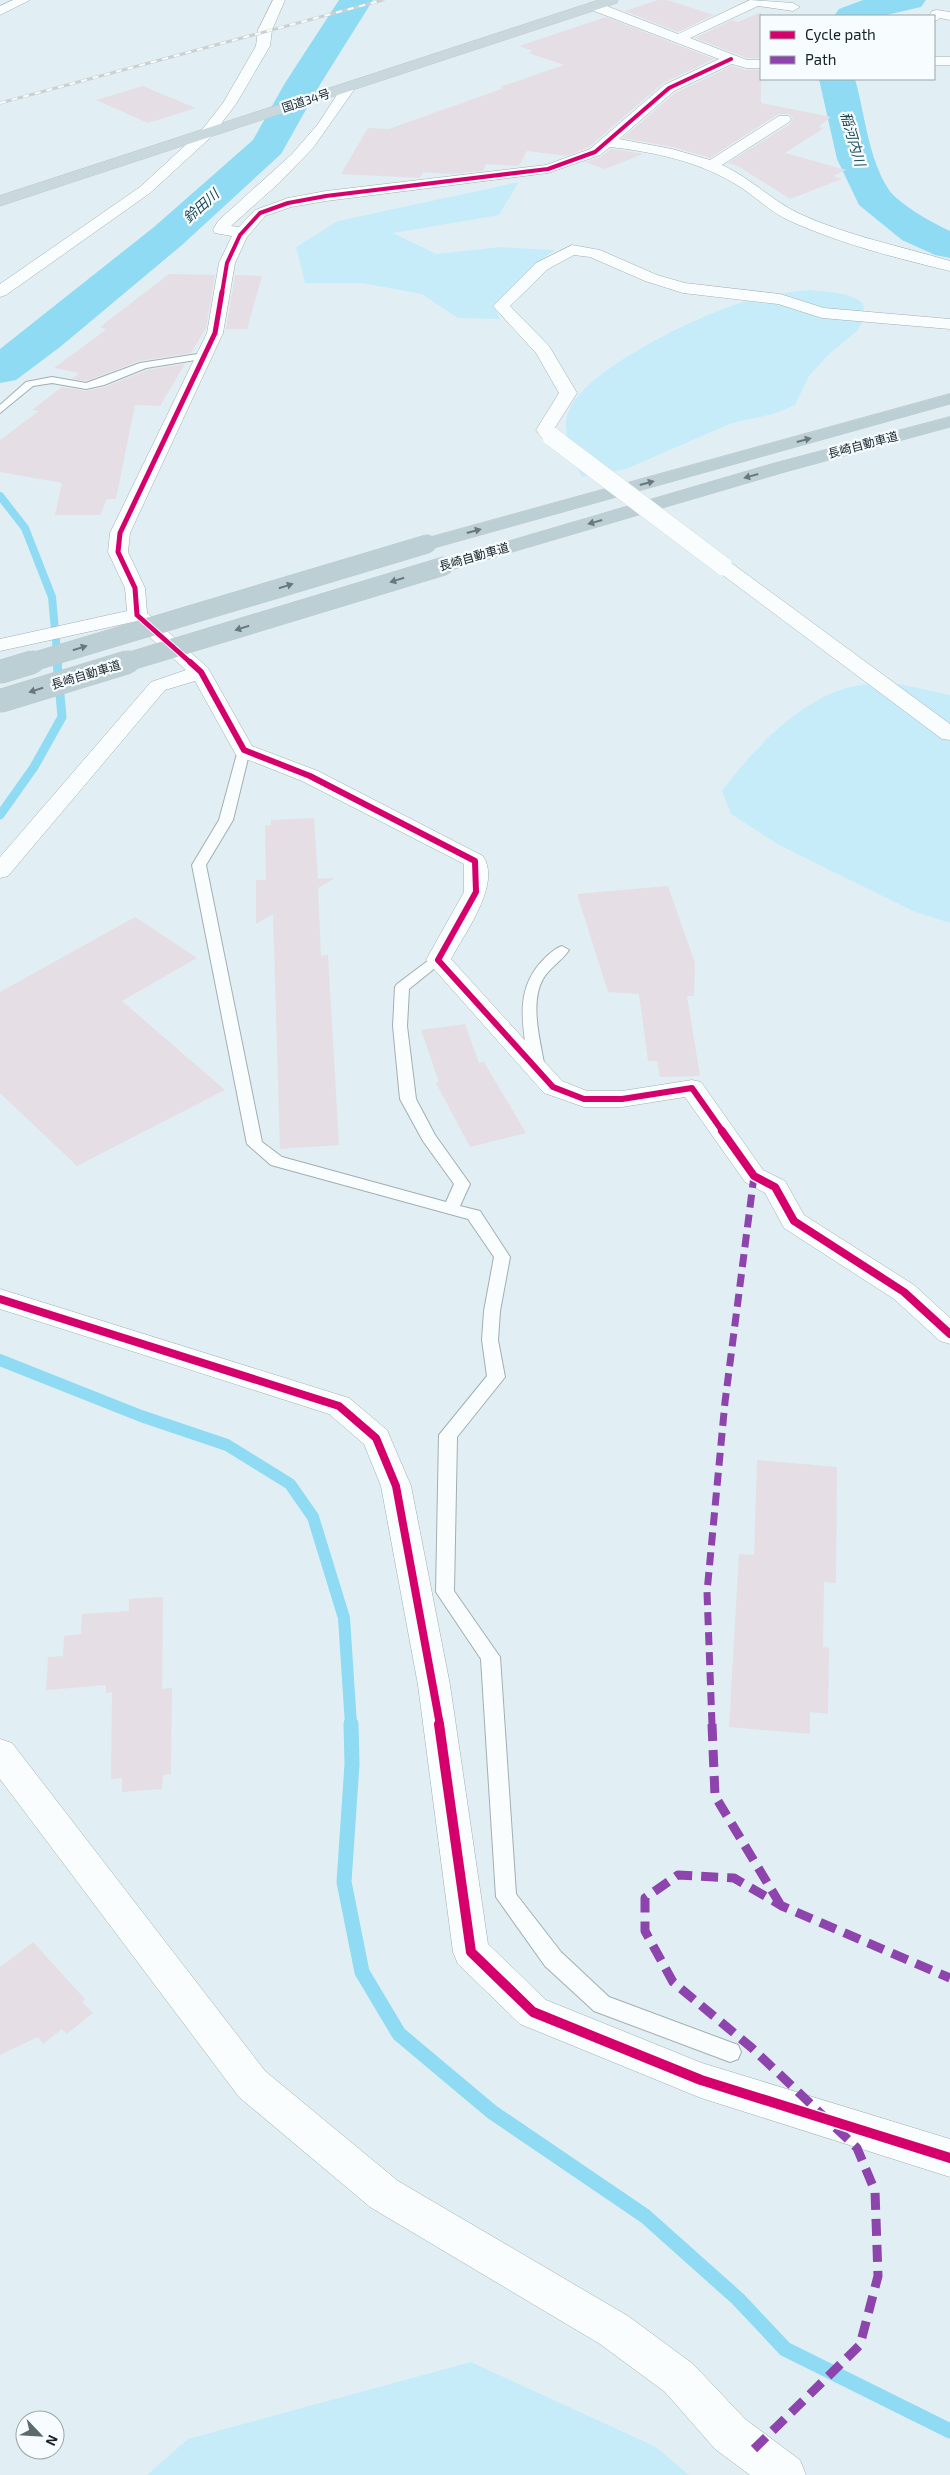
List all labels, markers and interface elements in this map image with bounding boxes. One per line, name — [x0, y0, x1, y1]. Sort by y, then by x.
legend — [760, 15, 935, 80]
text: Cycle path — [805, 25, 876, 43]
text: Path — [805, 50, 836, 68]
street label: 国道34号 — [280, 86, 332, 114]
water label: 稲河内川 — [838, 110, 870, 170]
water label: 鈴田川 — [179, 184, 223, 226]
street label: 長崎自動車道 — [826, 428, 899, 460]
one-way arrow — [796, 436, 812, 444]
one-way arrow — [743, 472, 758, 480]
one-way arrow — [640, 479, 655, 487]
one-way arrow — [587, 518, 602, 526]
one-way arrow — [466, 527, 481, 535]
street label: 長崎自動車道 — [437, 539, 510, 573]
one-way arrow — [390, 577, 405, 585]
one-way arrow — [279, 582, 294, 590]
one-way arrow — [234, 624, 249, 632]
one-way arrow — [73, 643, 88, 651]
street label: 長崎自動車道 — [49, 657, 122, 691]
one-way arrow — [28, 686, 43, 694]
north arrow — [15, 2410, 65, 2460]
text: N — [42, 2433, 62, 2449]

